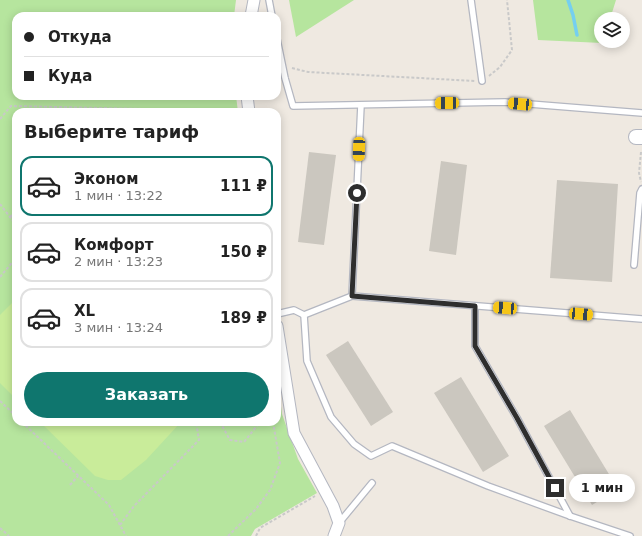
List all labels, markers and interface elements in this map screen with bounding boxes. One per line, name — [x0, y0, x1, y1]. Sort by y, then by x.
map controls — [594, 12, 630, 48]
button: layers — [594, 12, 630, 48]
text: Откуда — [48, 28, 112, 46]
text: Куда — [48, 67, 92, 85]
car — [435, 97, 459, 109]
car — [508, 97, 532, 111]
text: Выберите тариф — [24, 121, 199, 142]
car — [353, 137, 365, 161]
icon: car — [26, 168, 62, 204]
text: Эконом — [74, 170, 138, 188]
text: 111 ₽ — [220, 177, 267, 195]
route start — [348, 184, 366, 202]
text: 1 мин · 13:22 — [74, 188, 163, 203]
icon: car — [26, 234, 62, 270]
text: Комфорт — [74, 236, 153, 254]
text: 150 ₽ — [220, 243, 267, 261]
text: 2 мин · 13:23 — [74, 254, 163, 269]
icon: car — [26, 300, 62, 336]
car — [493, 301, 517, 315]
text: XL — [74, 302, 95, 320]
car — [569, 307, 593, 321]
text: 189 ₽ — [220, 309, 267, 327]
text: 3 мин · 13:24 — [74, 320, 163, 335]
button: Заказать — [24, 372, 269, 418]
callout: 1 мин — [569, 474, 635, 502]
route end — [546, 479, 564, 497]
text: 1 мин — [581, 480, 623, 495]

